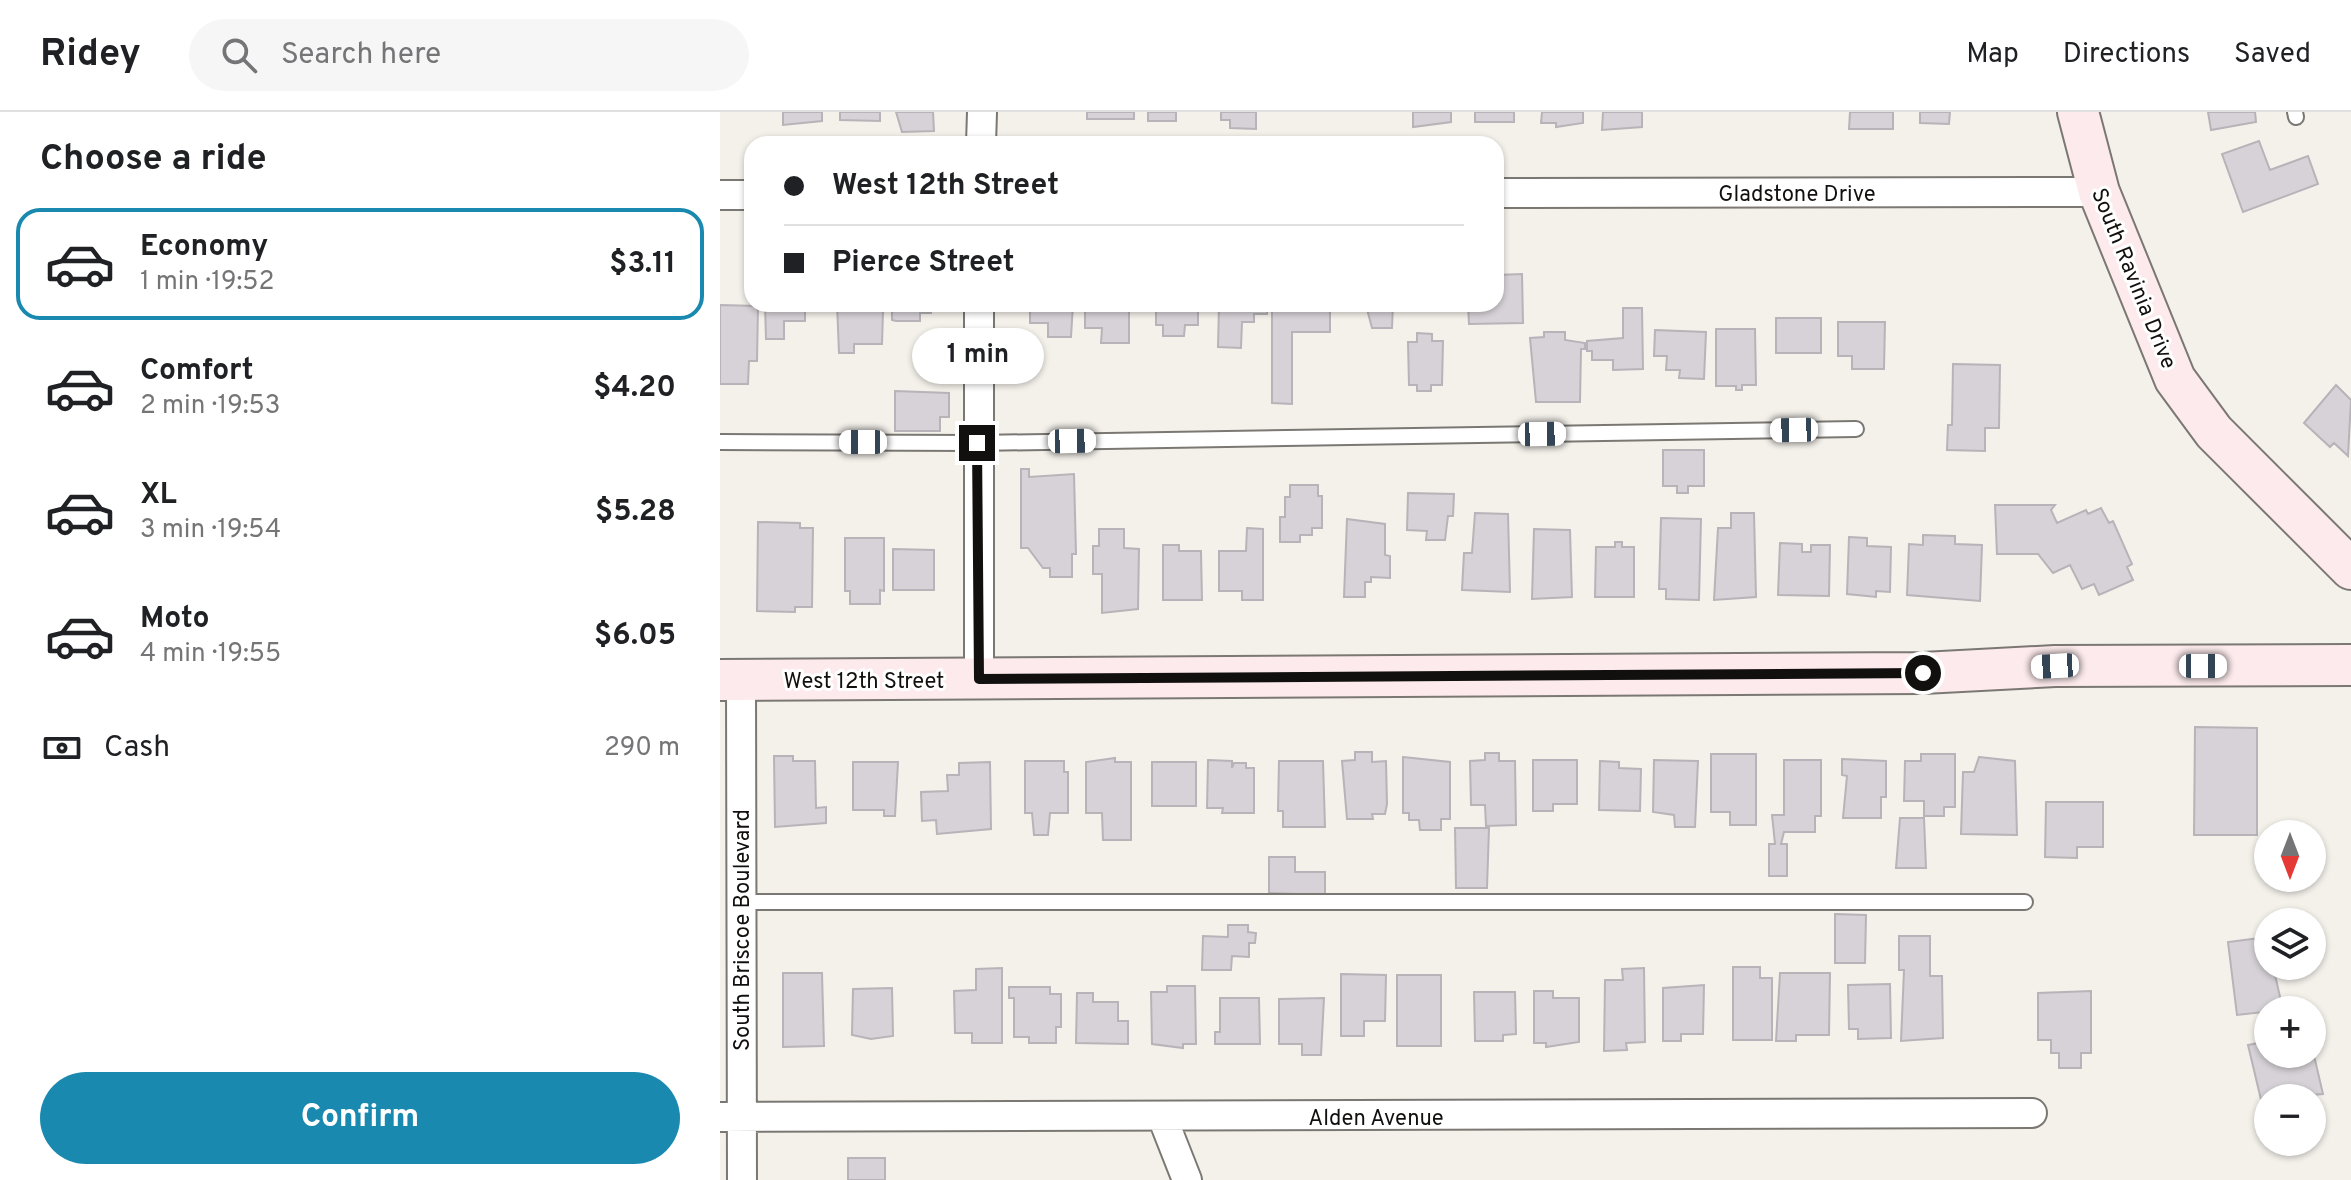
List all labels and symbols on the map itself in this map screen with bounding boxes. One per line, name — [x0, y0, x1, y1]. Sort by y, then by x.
street label: Gladstone Drive — [1718, 182, 1876, 209]
street label: South Ravinia Drive — [2084, 185, 2181, 373]
callout: 1 min — [911, 327, 1043, 383]
car — [1770, 418, 1818, 442]
car — [1518, 422, 1566, 446]
route end — [959, 425, 995, 461]
car — [1048, 429, 1096, 453]
car — [839, 430, 887, 454]
car — [2030, 653, 2080, 679]
car — [2179, 654, 2227, 678]
route start — [1905, 655, 1941, 691]
street label: West 12th Street — [784, 669, 944, 696]
street label: South Briscoe Boulevard — [730, 809, 757, 1051]
north arrow — [2254, 820, 2326, 892]
street label: Alden Avenue — [1308, 1106, 1444, 1133]

